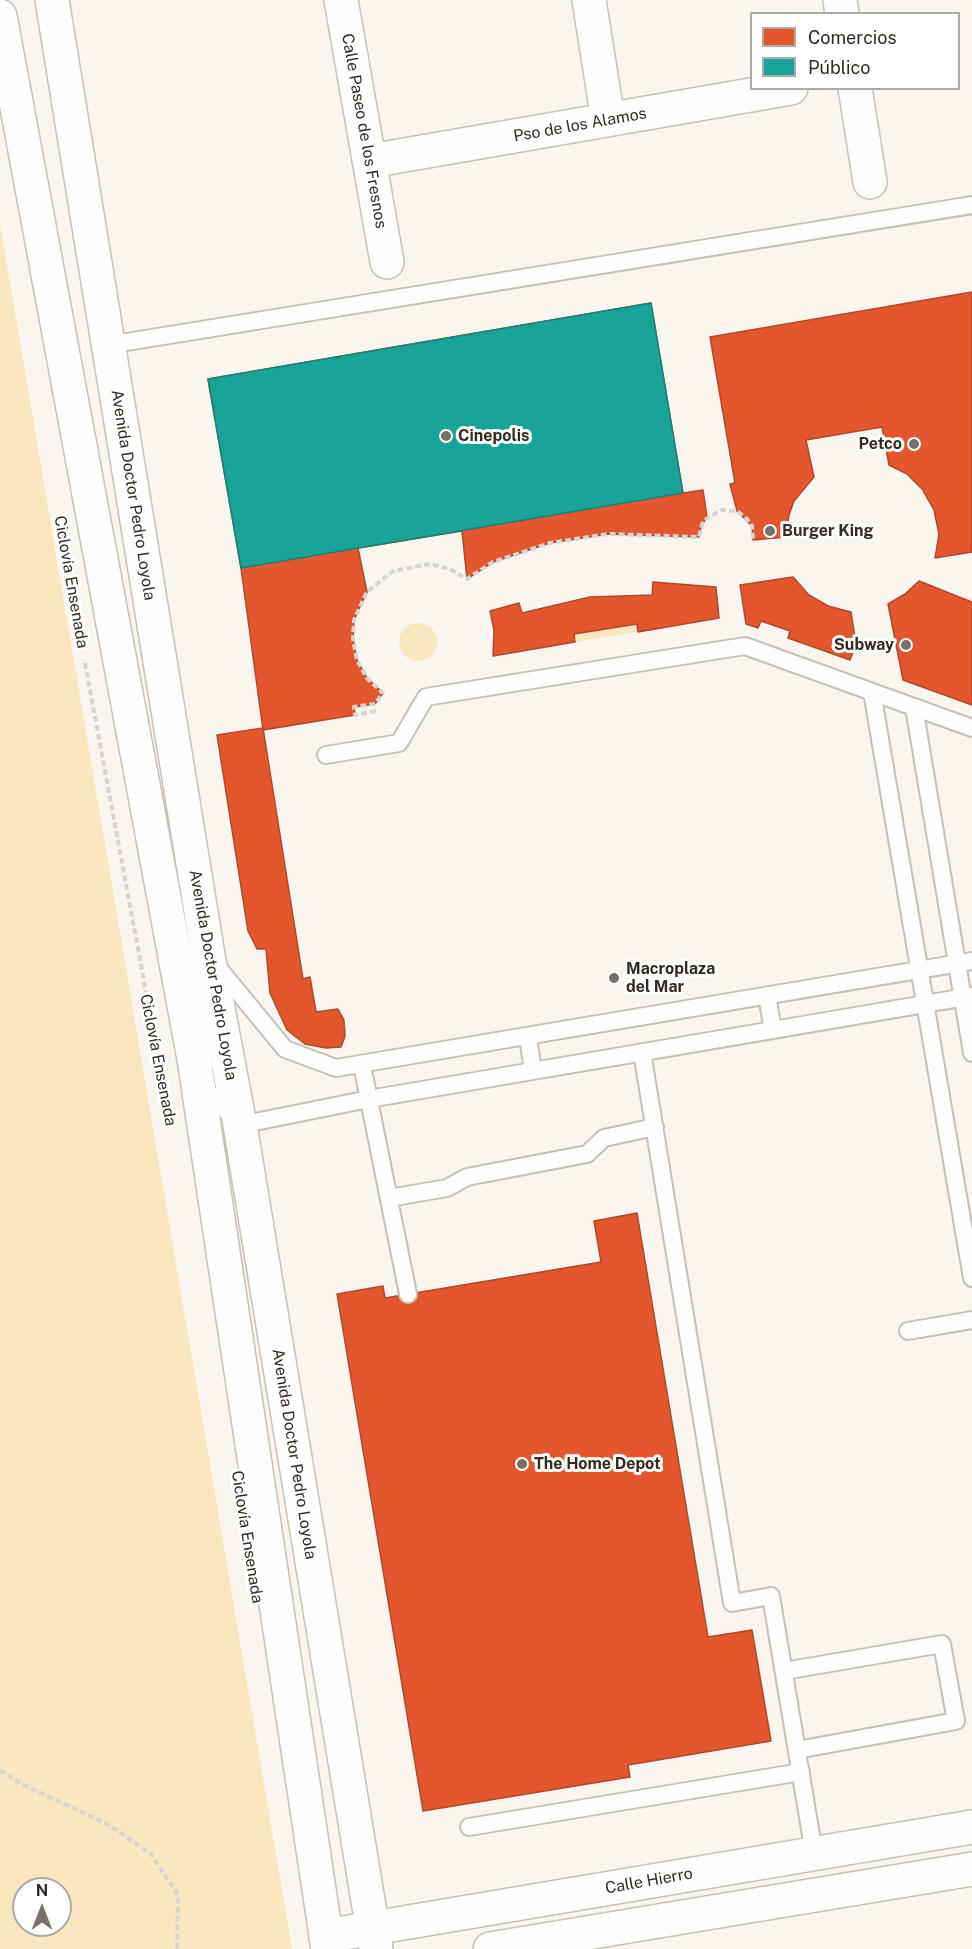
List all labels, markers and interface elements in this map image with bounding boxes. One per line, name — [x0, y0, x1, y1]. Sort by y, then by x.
legend — [750, 12, 960, 90]
text: Comercios — [808, 27, 897, 48]
street label: Calle Paseo de los Fresnos — [337, 32, 391, 230]
text: Público — [808, 57, 870, 78]
street label: Pso de los Alamos — [512, 104, 648, 146]
street label: Avenida Doctor Pedro Loyola — [107, 388, 159, 602]
place label: Cinepolis — [458, 426, 529, 446]
marker: Cinepolis — [439, 429, 453, 443]
place label: Petco — [859, 434, 902, 454]
marker: Petco — [907, 437, 921, 451]
street label: Ciclovía Ensenada — [50, 514, 92, 650]
place label: Burger King — [782, 521, 874, 541]
marker: Burger King — [763, 524, 777, 538]
place label: Subway — [834, 635, 894, 655]
marker: Subway — [899, 638, 913, 652]
street label: Avenida Doctor Pedro Loyola — [185, 868, 241, 1082]
place label: Macroplaza del Mar — [626, 959, 715, 997]
marker: Macroplaza del Mar — [607, 971, 621, 985]
street label: Ciclovía Ensenada — [136, 992, 180, 1128]
street label: Avenida Doctor Pedro Loyola — [268, 1347, 320, 1561]
place label: The Home Depot — [534, 1454, 661, 1474]
marker: The Home Depot — [515, 1457, 529, 1471]
street label: Ciclovía Ensenada — [227, 1469, 267, 1605]
street label: Calle Hierro — [604, 1864, 694, 1898]
north arrow — [12, 1877, 72, 1937]
text: N — [36, 1881, 48, 1900]

